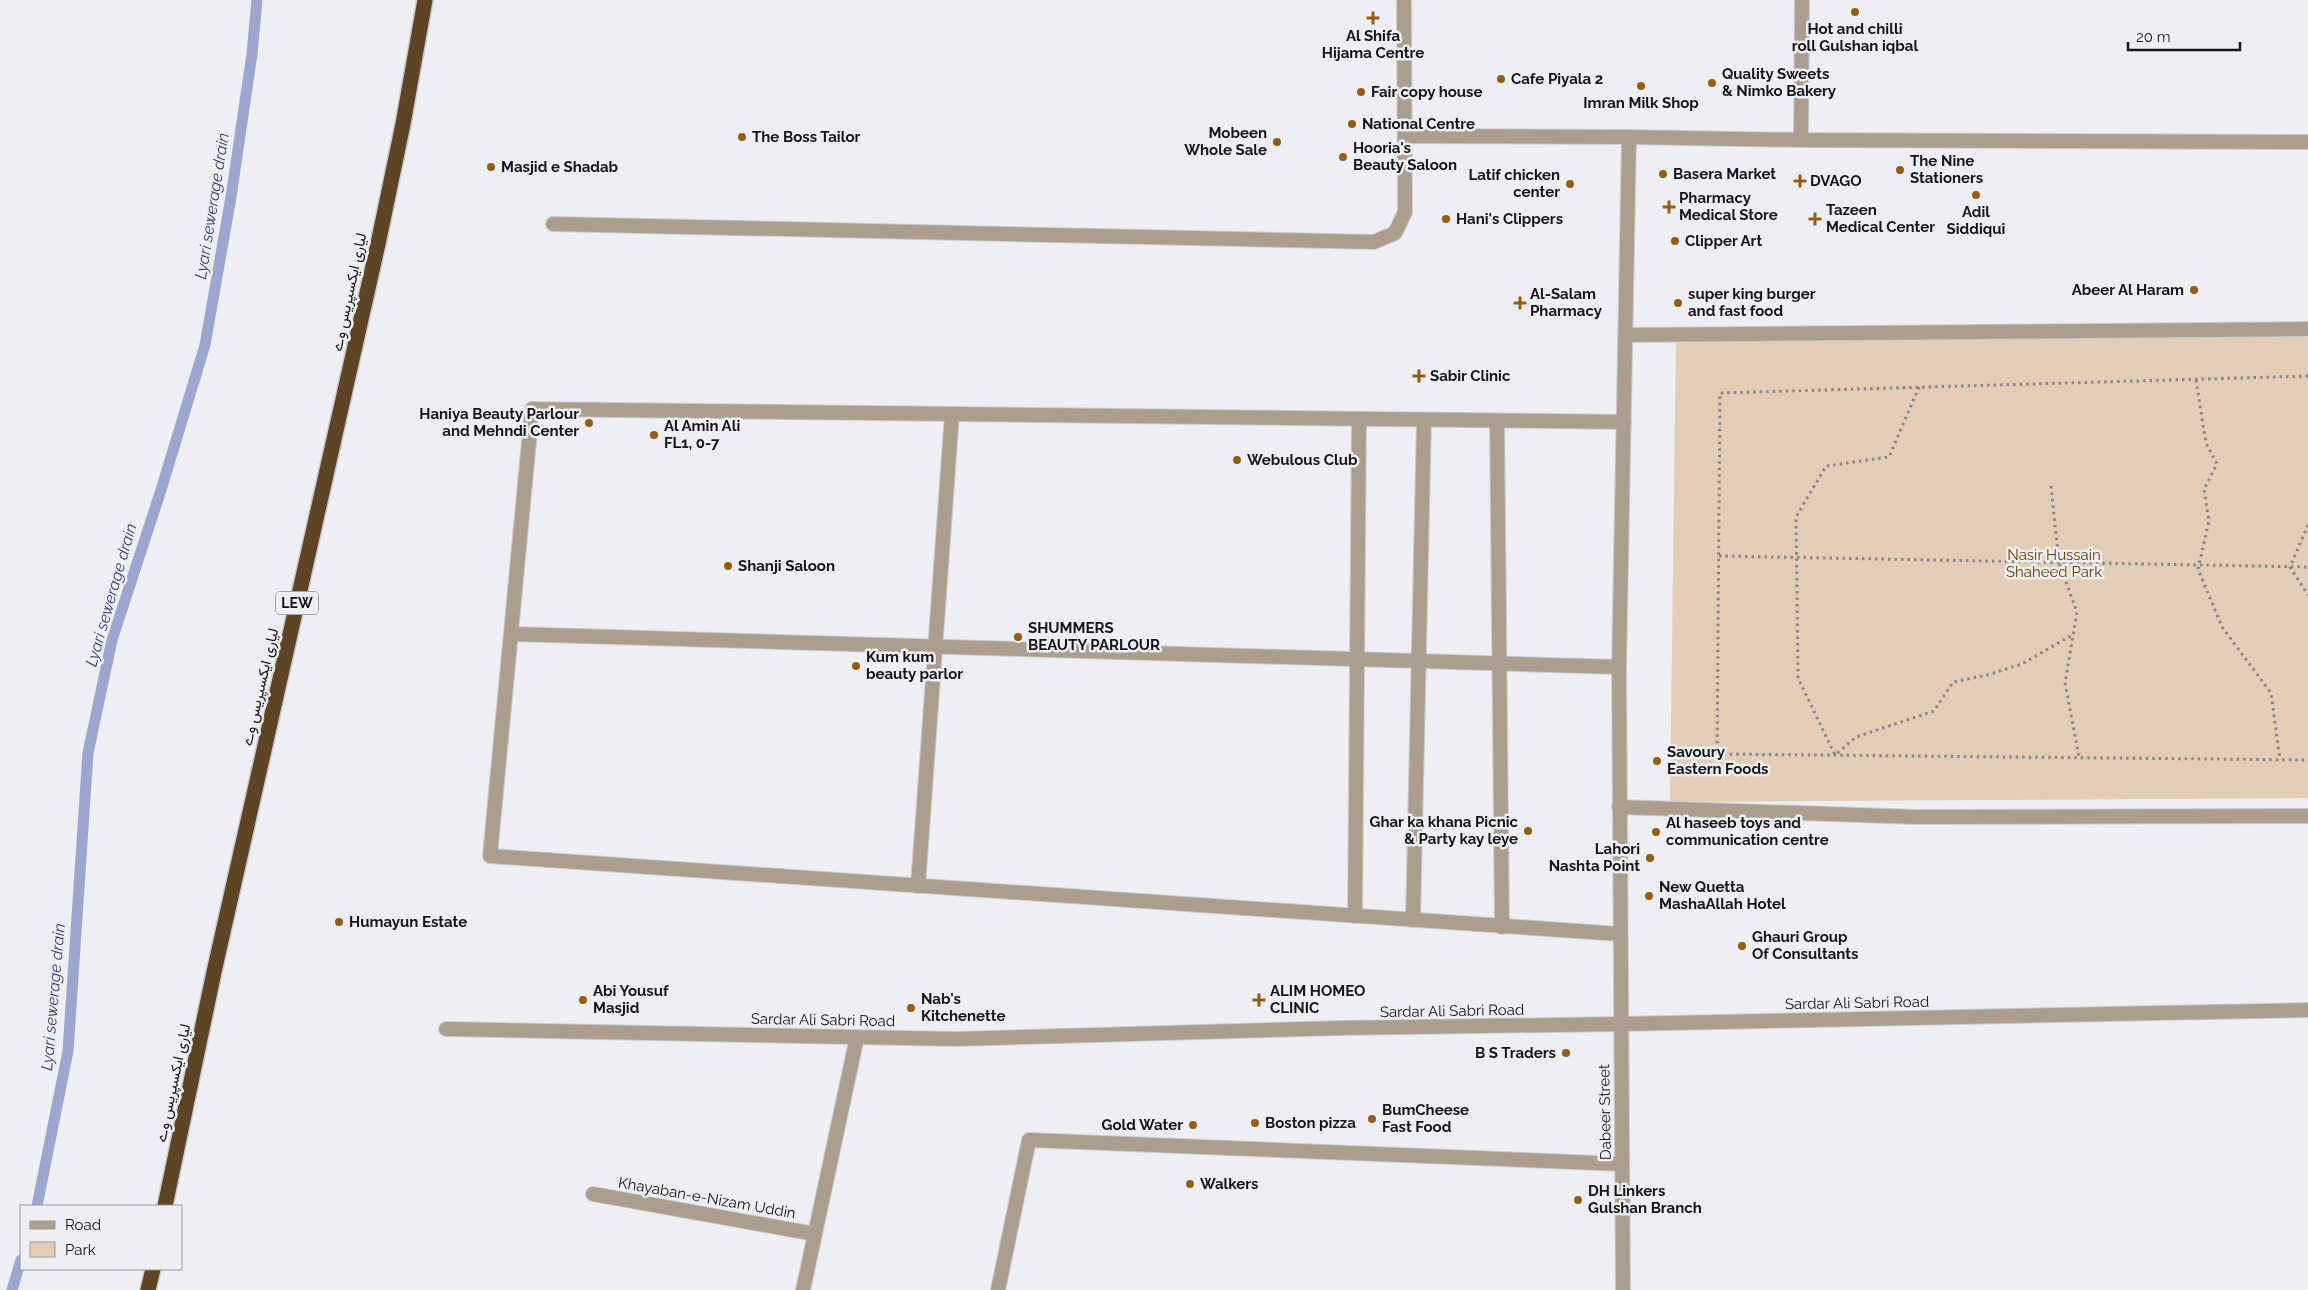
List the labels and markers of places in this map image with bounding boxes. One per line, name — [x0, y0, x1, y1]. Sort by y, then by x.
marker: Hot and chilli roll Gulshan iqbal — [1849, 6, 1861, 18]
marker: Al Shifa Hijama Centre — [1366, 11, 1380, 25]
place label: Hot and chilli roll Gulshan iqbal — [1792, 20, 1918, 55]
place label: Al Shifa Hijama Centre — [1322, 27, 1424, 62]
place label: Quality Sweets & Nimko Bakery — [1722, 65, 1837, 100]
place label: Cafe Piyala 2 — [1511, 70, 1603, 88]
marker: Cafe Piyala 2 — [1495, 73, 1507, 85]
marker: Quality Sweets & Nimko Bakery — [1706, 77, 1718, 89]
marker: Imran Milk Shop — [1635, 80, 1647, 92]
place label: Fair copy house — [1371, 83, 1482, 101]
marker: Fair copy house — [1355, 86, 1367, 98]
place label: Imran Milk Shop — [1583, 94, 1699, 112]
place label: National Centre — [1362, 115, 1475, 133]
marker: National Centre — [1346, 118, 1358, 130]
place label: Mobeen Whole Sale — [1184, 124, 1267, 159]
place label: The Boss Tailor — [752, 128, 860, 146]
marker: The Boss Tailor — [736, 131, 748, 143]
marker: Mobeen Whole Sale — [1271, 136, 1283, 148]
place label: Hooria's Beauty Saloon — [1353, 139, 1457, 174]
marker: Hooria's Beauty Saloon — [1337, 151, 1349, 163]
place label: The Nine Stationers — [1910, 152, 1983, 187]
place label: Masjid e Shadab — [501, 158, 619, 176]
marker: Masjid e Shadab — [485, 161, 497, 173]
marker: The Nine Stationers — [1894, 164, 1906, 176]
place label: Basera Market — [1673, 165, 1776, 183]
place label: Latif chicken center — [1468, 166, 1560, 201]
marker: Basera Market — [1657, 168, 1669, 180]
place label: DVAGO — [1810, 172, 1862, 190]
marker: DVAGO — [1794, 175, 1806, 187]
marker: Latif chicken center — [1564, 178, 1576, 190]
place label: Pharmacy Medical Store — [1679, 189, 1778, 224]
marker: Adil Siddiqui — [1970, 189, 1982, 201]
marker: Pharmacy Medical Store — [1663, 201, 1675, 213]
place label: Tazeen Medical Center — [1826, 201, 1935, 236]
place label: Adil Siddiqui — [1947, 203, 2005, 238]
place label: Hani's Clippers — [1456, 210, 1563, 228]
marker: Tazeen Medical Center — [1808, 212, 1822, 226]
marker: Hani's Clippers — [1440, 213, 1452, 225]
place label: Clipper Art — [1685, 232, 1762, 250]
marker: Clipper Art — [1669, 235, 1681, 247]
place label: Abeer Al Haram — [2072, 281, 2184, 299]
marker: Abeer Al Haram — [2188, 284, 2200, 296]
place label: Al-Salam Pharmacy — [1530, 285, 1603, 320]
place label: super king burger and fast food — [1688, 285, 1816, 320]
marker: Al-Salam Pharmacy — [1514, 297, 1526, 309]
marker: super king burger and fast food — [1672, 297, 1684, 309]
place label: Sabir Clinic — [1430, 367, 1511, 385]
marker: Sabir Clinic — [1412, 369, 1426, 383]
place label: Haniya Beauty Parlour and Mehndi Center — [419, 405, 579, 440]
marker: Haniya Beauty Parlour and Mehndi Center — [583, 417, 595, 429]
place label: Al Amin Ali FL1, 0-7 — [664, 417, 740, 452]
marker: Al Amin Ali FL1, 0-7 — [648, 429, 660, 441]
place label: Webulous Club — [1247, 451, 1358, 469]
marker: Webulous Club — [1231, 454, 1243, 466]
place label: Shanji Saloon — [738, 557, 835, 575]
marker: Shanji Saloon — [722, 560, 734, 572]
place label: SHUMMERS BEAUTY PARLOUR — [1028, 619, 1160, 654]
marker: SHUMMERS BEAUTY PARLOUR — [1012, 631, 1024, 643]
place label: Kum kum beauty parlor — [866, 648, 963, 683]
marker: Kum kum beauty parlor — [850, 660, 862, 672]
place label: Savoury Eastern Foods — [1667, 743, 1769, 778]
marker: Savoury Eastern Foods — [1651, 755, 1663, 767]
place label: Ghar ka khana Picnic & Party kay leye — [1370, 813, 1519, 848]
place label: Al haseeb toys and communication centre — [1666, 814, 1829, 849]
marker: Ghar ka khana Picnic & Party kay leye — [1522, 825, 1534, 837]
marker: Al haseeb toys and communication centre — [1650, 826, 1662, 838]
place label: Lahori Nashta Point — [1549, 840, 1640, 875]
marker: Lahori Nashta Point — [1644, 852, 1656, 864]
place label: New Quetta MashaAllah Hotel — [1659, 878, 1786, 913]
marker: New Quetta MashaAllah Hotel — [1643, 890, 1655, 902]
place label: Humayun Estate — [349, 913, 467, 931]
marker: Humayun Estate — [333, 916, 345, 928]
place label: Ghauri Group Of Consultants — [1752, 928, 1859, 963]
marker: Ghauri Group Of Consultants — [1736, 940, 1748, 952]
place label: Abi Yousuf Masjid — [593, 982, 669, 1017]
place label: ALIM HOMEO CLINIC — [1270, 982, 1365, 1017]
place label: Nab's Kitchenette — [921, 990, 1005, 1025]
marker: ALIM HOMEO CLINIC — [1252, 993, 1266, 1007]
marker: Abi Yousuf Masjid — [577, 994, 589, 1006]
marker: Nab's Kitchenette — [905, 1002, 917, 1014]
place label: B S Traders — [1475, 1044, 1556, 1062]
marker: B S Traders — [1560, 1047, 1572, 1059]
place label: BumCheese Fast Food — [1382, 1101, 1469, 1136]
marker: BumCheese Fast Food — [1366, 1113, 1378, 1125]
place label: Boston pizza — [1265, 1114, 1356, 1132]
place label: Gold Water — [1102, 1116, 1183, 1134]
marker: Boston pizza — [1249, 1117, 1261, 1129]
marker: Gold Water — [1187, 1119, 1199, 1131]
place label: Walkers — [1200, 1175, 1258, 1193]
marker: Walkers — [1184, 1178, 1196, 1190]
place label: DH Linkers Gulshan Branch — [1588, 1182, 1702, 1217]
marker: DH Linkers Gulshan Branch — [1572, 1194, 1584, 1206]

